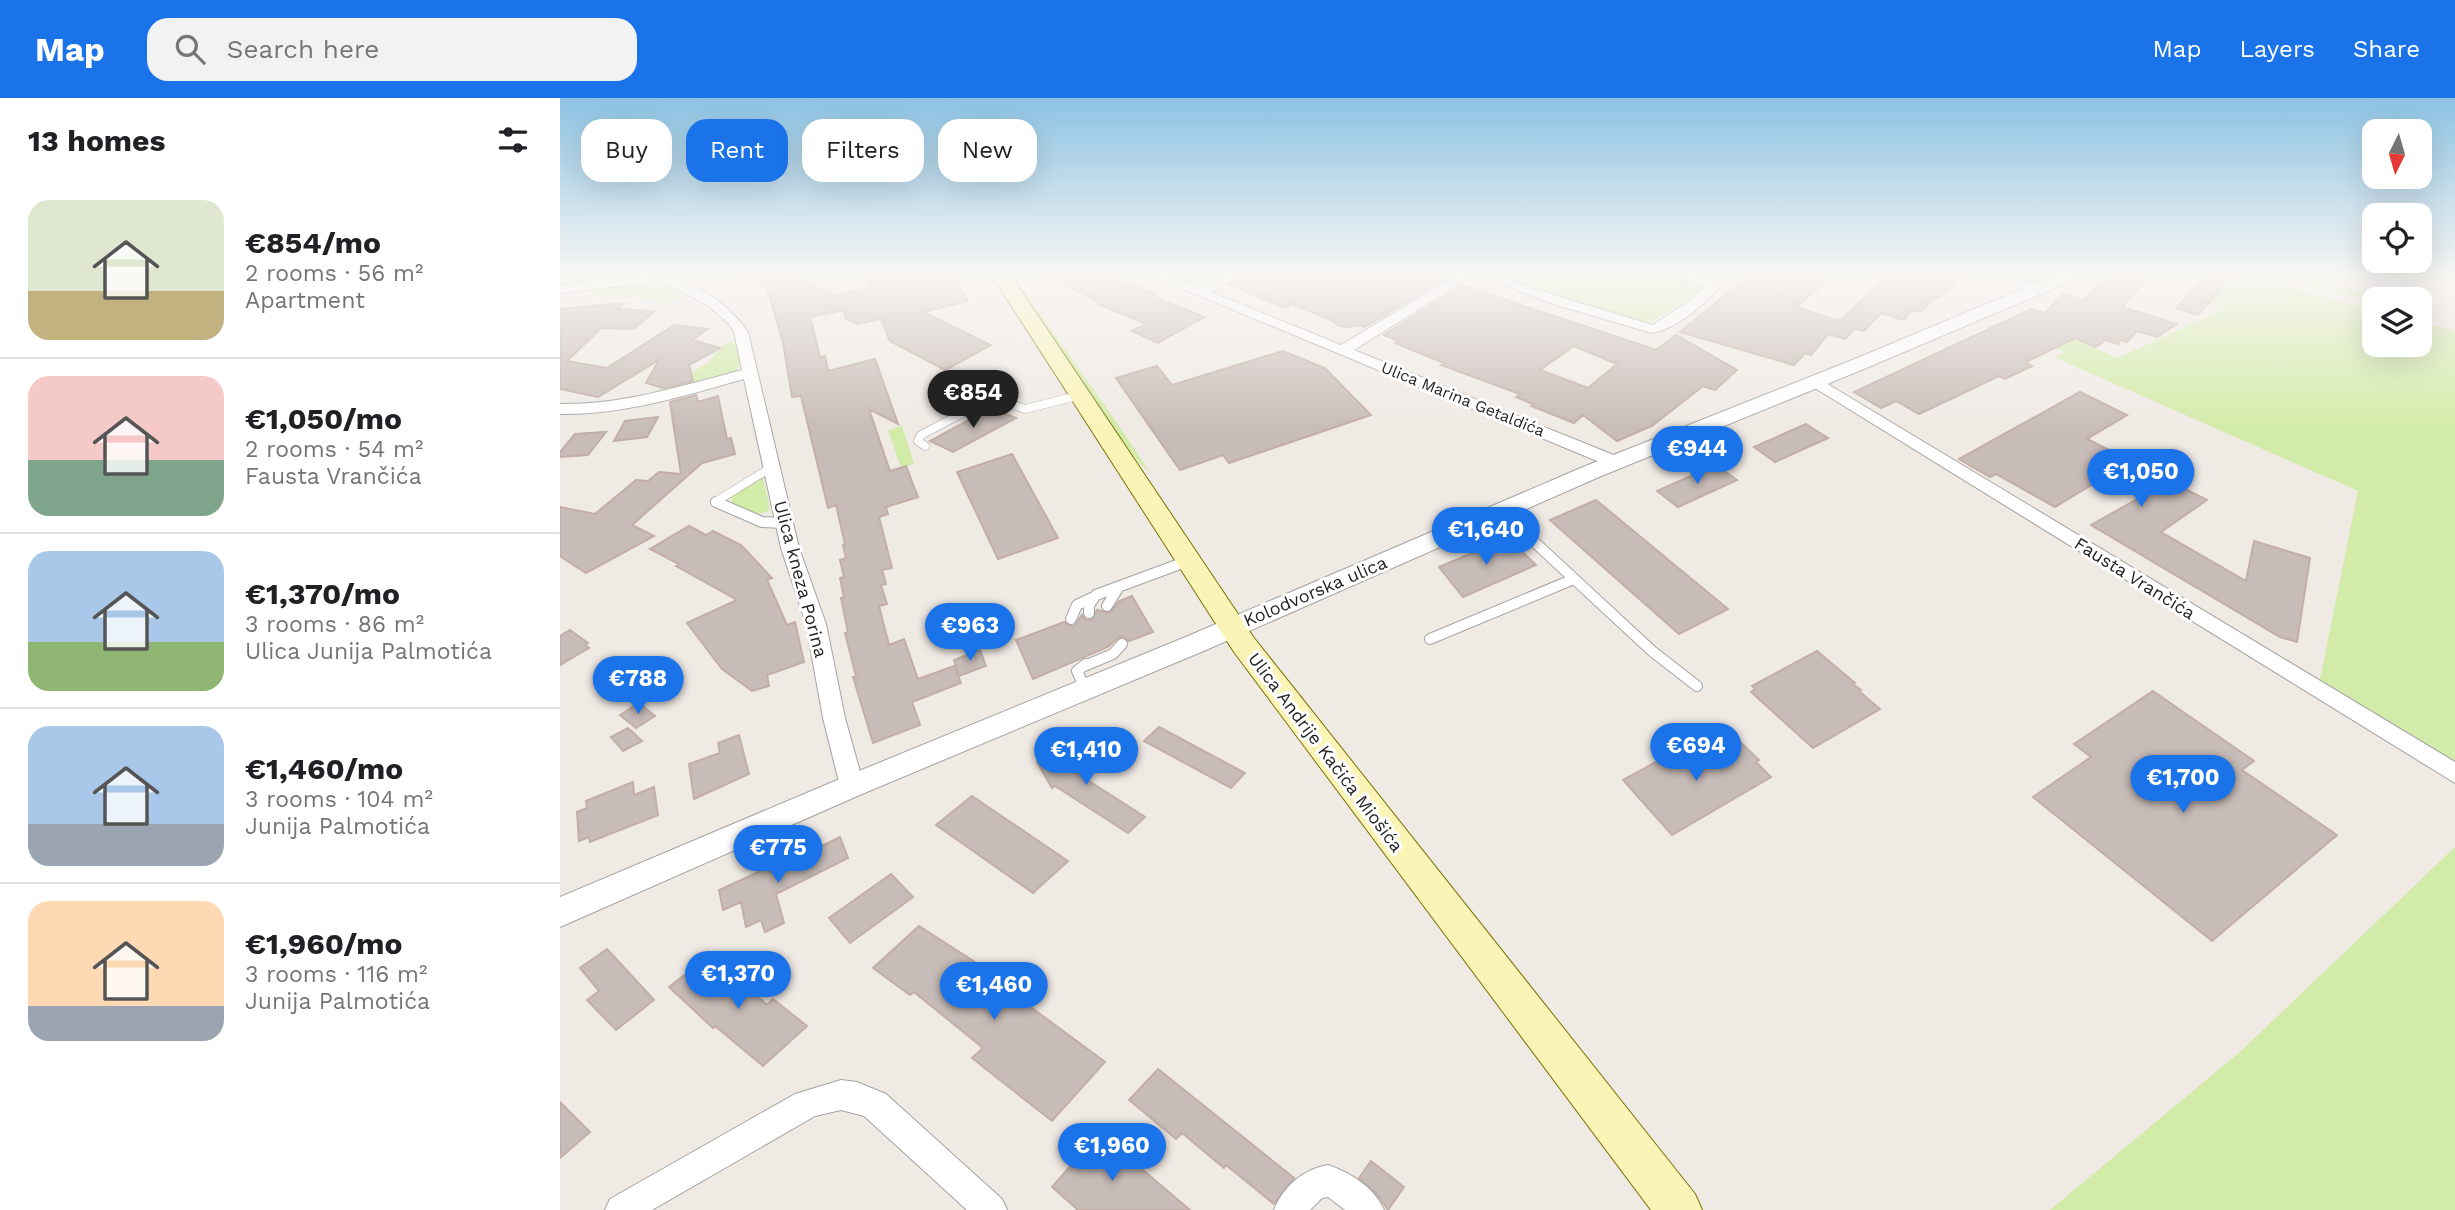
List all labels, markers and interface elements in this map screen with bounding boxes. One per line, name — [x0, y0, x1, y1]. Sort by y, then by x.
search box — [147, 18, 637, 81]
text: Map — [35, 30, 105, 69]
icon: search — [171, 30, 209, 68]
text: Search here — [227, 34, 379, 64]
text: Map — [2153, 35, 2201, 63]
text: Layers — [2239, 35, 2315, 63]
text: Share — [2353, 35, 2420, 63]
chip: Buy — [581, 119, 672, 182]
chip: Rent — [686, 119, 788, 182]
chip: Filters — [802, 119, 924, 182]
chip: New — [938, 119, 1037, 182]
north arrow — [2362, 119, 2432, 189]
map controls — [2362, 119, 2432, 357]
icon: filters — [494, 121, 532, 159]
text: 13 homes — [28, 123, 165, 158]
button: locate — [2362, 203, 2432, 273]
text: €854/mo — [245, 225, 381, 260]
icon: home — [84, 228, 168, 312]
text: 2 rooms · 56 m² — [245, 260, 423, 287]
text: Apartment — [245, 287, 365, 314]
button: layers — [2362, 287, 2432, 357]
street label: Ulica Marina Getaldića — [1379, 358, 1547, 440]
pin: €854 — [932, 370, 1014, 430]
text: €854 — [944, 379, 1002, 406]
text: €1,050/mo — [245, 401, 402, 436]
icon: home — [84, 404, 168, 488]
pin: €944 — [1656, 426, 1738, 486]
text: €944 — [1667, 435, 1727, 462]
text: 2 rooms · 54 m² — [245, 436, 423, 463]
pin: €1,050 — [2084, 450, 2198, 509]
text: €1,050 — [2103, 458, 2179, 485]
text: Fausta Vrančića — [245, 463, 422, 490]
street label: Ulica kneza Porina — [770, 498, 832, 660]
pin: €1,640 — [1429, 508, 1543, 567]
text: €1,640 — [1448, 516, 1524, 543]
street label: Fausta Vrančića — [2071, 532, 2199, 624]
street label: Kolodvorska ulica — [1240, 551, 1390, 631]
text: €1,370/mo — [245, 576, 400, 611]
icon: home — [84, 579, 168, 663]
pin: €963 — [929, 603, 1011, 663]
text: 3 rooms · 86 m² — [245, 611, 424, 638]
text: €963 — [941, 612, 999, 639]
text: Ulica Junija Palmotića — [245, 638, 492, 665]
street label: Ulica Andrije Kačića Miošića — [1244, 648, 1408, 856]
pin: €788 — [597, 656, 679, 716]
text: €788 — [609, 665, 667, 692]
pin: €694 — [1655, 724, 1737, 783]
pin: €1,410 — [1029, 728, 1143, 787]
text: €694 — [1666, 732, 1726, 759]
text: €1,410 — [1050, 736, 1122, 763]
text: €1,460/mo — [245, 751, 403, 786]
icon: home — [84, 754, 168, 838]
pin: €1,700 — [2126, 756, 2240, 815]
text: €1,700 — [2146, 764, 2220, 791]
text: 3 rooms · 104 m² — [245, 786, 433, 813]
text: Junija Palmotića — [245, 813, 430, 840]
pin: €775 — [737, 826, 819, 885]
text: €775 — [749, 834, 807, 861]
text: €1,960/mo — [245, 926, 403, 961]
icon: home — [84, 929, 168, 1013]
pin: €1,370 — [681, 951, 795, 1011]
text: €1,370 — [701, 960, 775, 987]
text: 3 rooms · 116 m² — [245, 961, 427, 988]
pin: €1,460 — [937, 962, 1051, 1022]
text: €1,460 — [956, 971, 1032, 998]
text: Junija Palmotića — [245, 988, 430, 1015]
pin: €1,960 — [1055, 1124, 1169, 1183]
text: €1,960 — [1074, 1132, 1150, 1159]

